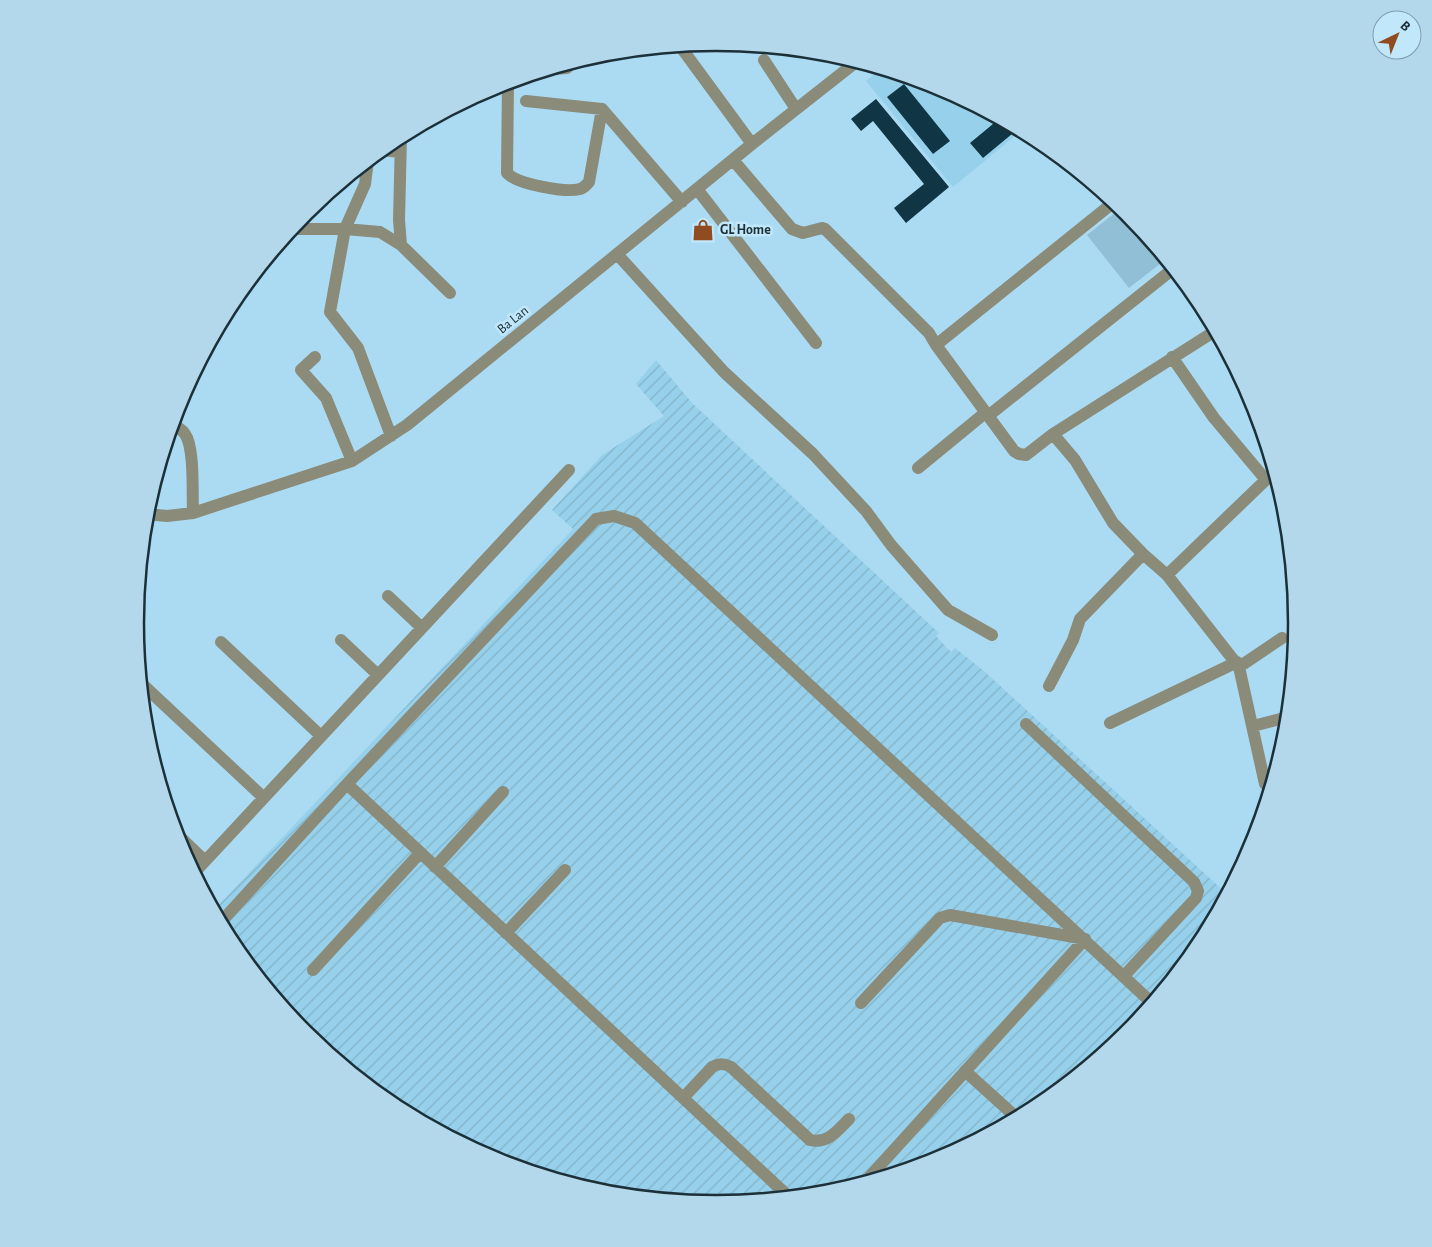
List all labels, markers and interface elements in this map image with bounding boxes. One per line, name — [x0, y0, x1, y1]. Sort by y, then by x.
north arrow — [1372, 10, 1422, 60]
text: B — [1397, 18, 1413, 34]
shop icon: GL Home — [690, 217, 716, 243]
place label: GL Home — [720, 223, 771, 237]
street label: Ba Lan — [495, 303, 531, 337]

